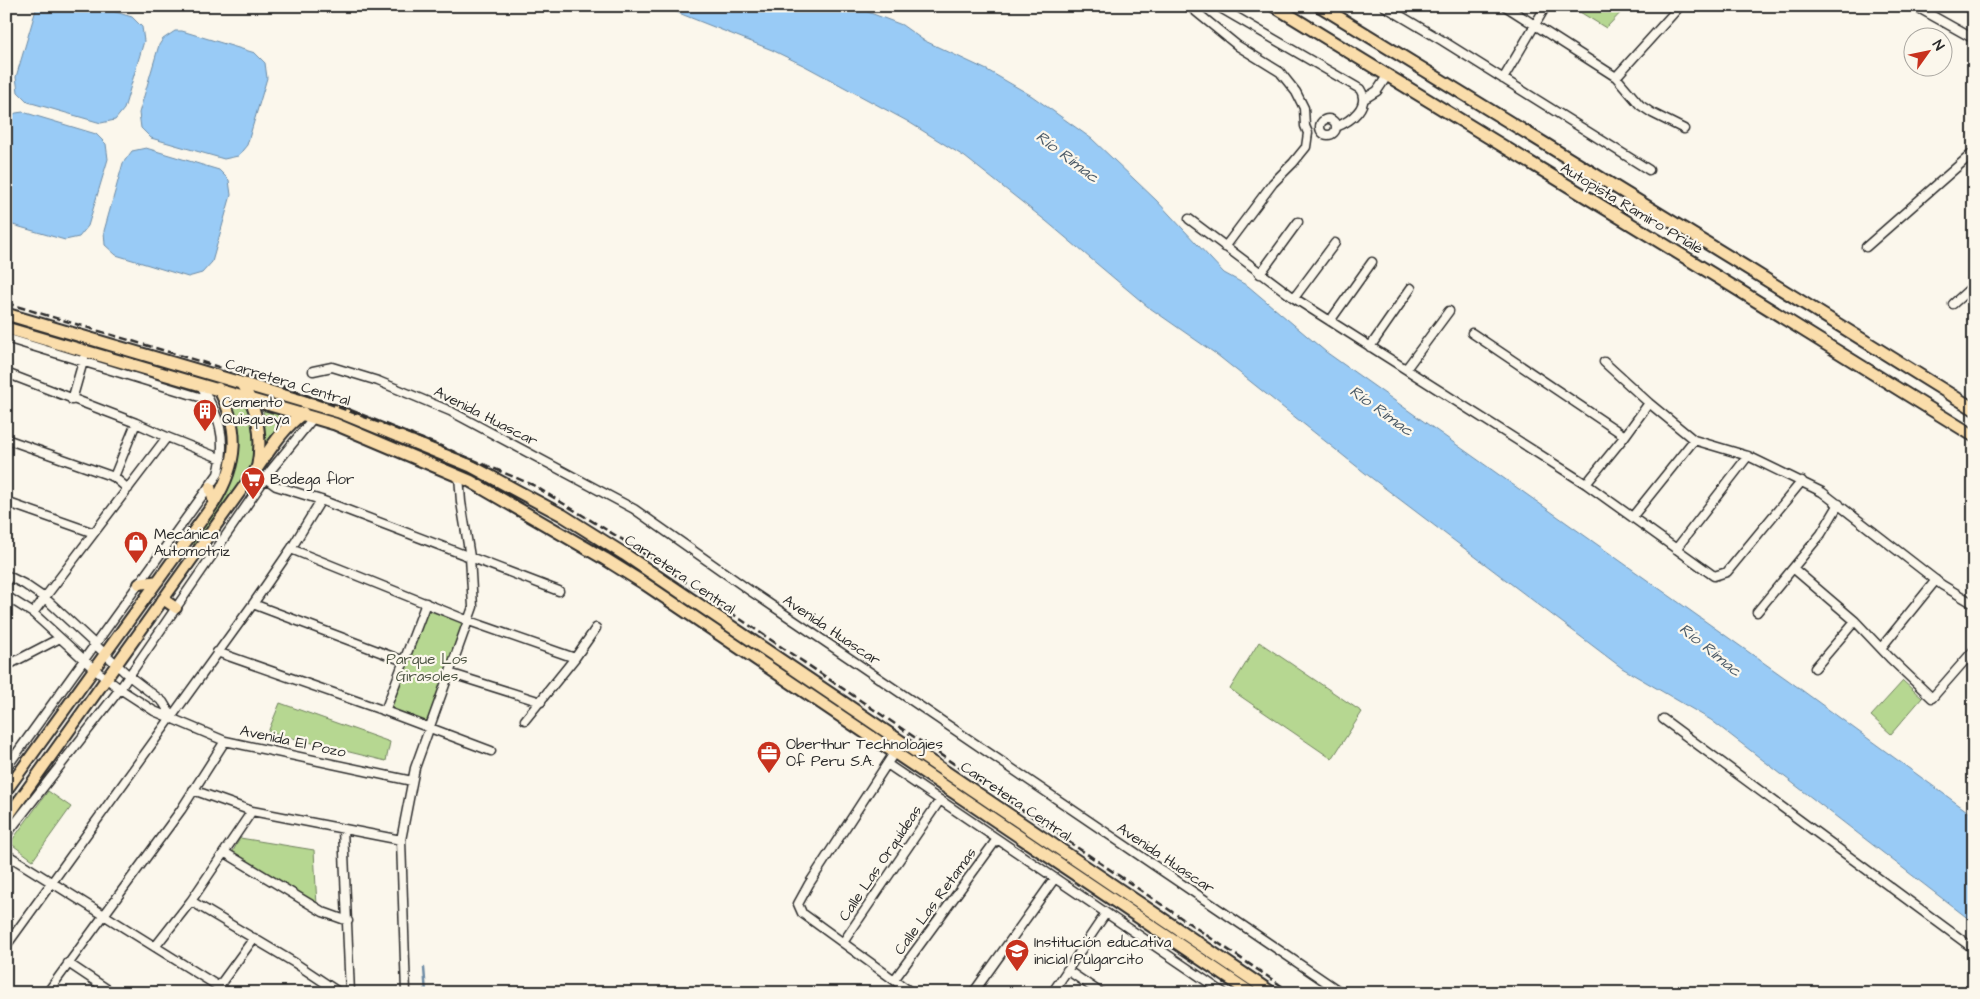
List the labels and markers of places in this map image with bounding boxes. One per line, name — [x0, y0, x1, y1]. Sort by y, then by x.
place label: Cemento Quisqueya — [222, 392, 290, 431]
building icon: Cemento Quisqueya — [192, 398, 218, 432]
supermarket icon: Bodega flor — [240, 466, 266, 500]
place label: Bodega flor — [270, 469, 354, 491]
place label: Mecánica Automotriz — [154, 524, 230, 562]
shop icon: Mecánica Automotriz — [123, 530, 149, 564]
place label: Oberthur Technologies Of Peru S.A. — [786, 734, 943, 772]
office icon: Oberthur Technologies Of Peru S.A. — [756, 740, 782, 774]
place label: Institución educativa inicial Pulgarcito — [1034, 932, 1172, 971]
school or university icon: Institución educativa inicial Pulgarcito — [1004, 938, 1030, 972]

